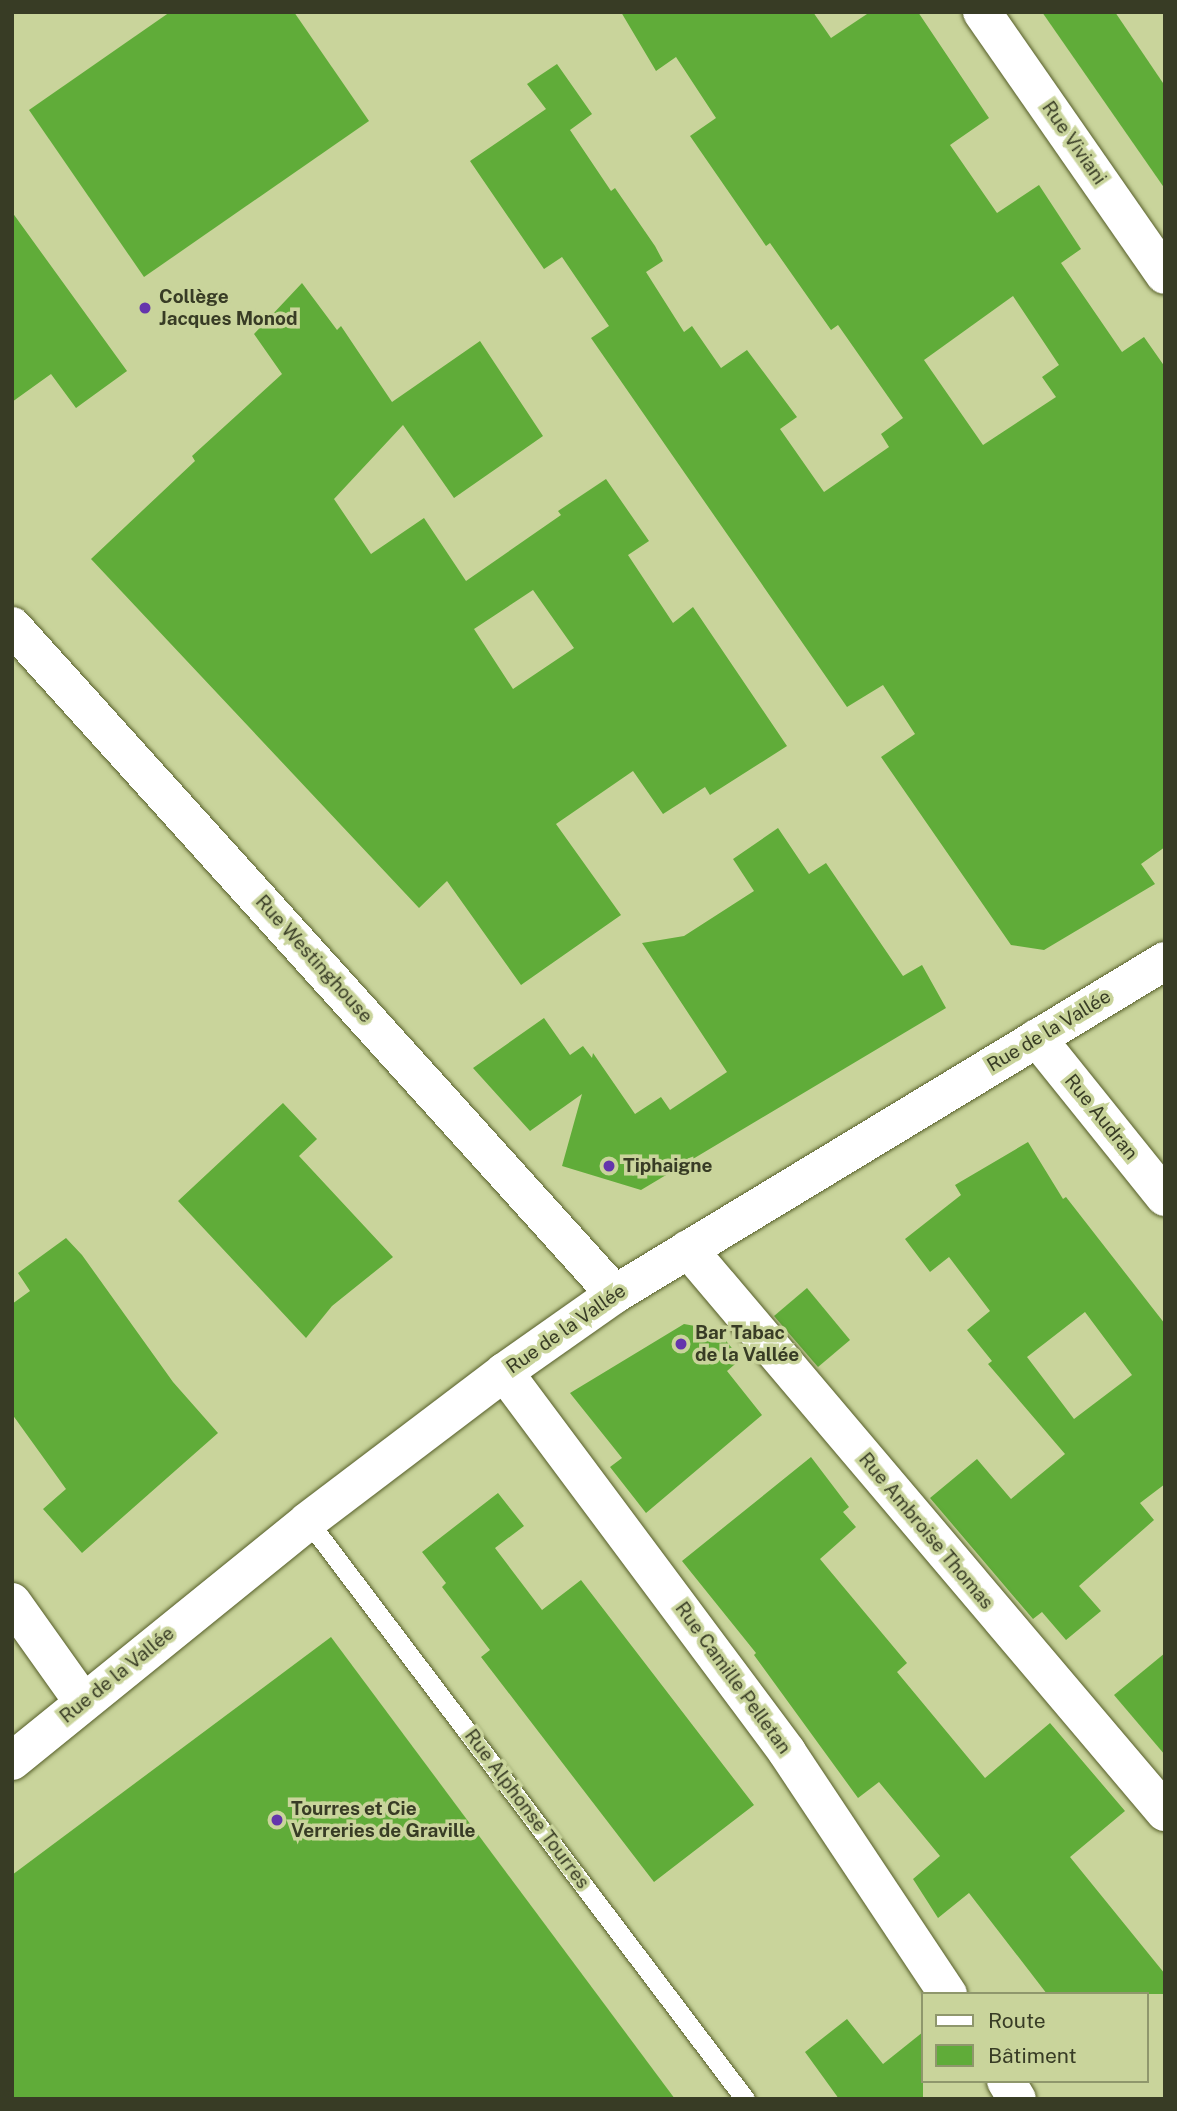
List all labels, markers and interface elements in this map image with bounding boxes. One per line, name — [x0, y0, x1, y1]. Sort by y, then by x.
street label: Rue Viviani — [1037, 97, 1111, 189]
place label: Collège Jacques Monod — [159, 286, 298, 330]
marker: Collège Jacques Monod — [137, 300, 153, 316]
street label: Rue Westinghouse — [250, 890, 378, 1028]
street label: Rue de la Vallée — [983, 985, 1115, 1077]
street label: Rue Audran — [1060, 1070, 1142, 1164]
place label: Tiphaigne — [623, 1155, 712, 1177]
marker: Tiphaigne — [601, 1158, 617, 1174]
street label: Rue de la Vallée — [502, 1279, 630, 1379]
place label: Bar Tabac de la Vallée — [695, 1322, 800, 1366]
marker: Bar Tabac de la Vallée — [673, 1336, 689, 1352]
street label: Rue Ambroise Thomas — [854, 1448, 998, 1614]
street label: Rue Camille Pelletan — [670, 1597, 796, 1759]
street label: Rue de la Vallée — [55, 1622, 179, 1728]
street label: Rue Alphonse Tourres — [460, 1725, 594, 1893]
place label: Tourres et Cie Verreries de Graville — [291, 1798, 476, 1842]
marker: Tourres et Cie Verreries de Graville — [269, 1812, 285, 1828]
legend — [922, 1992, 1149, 2083]
text: Route — [988, 2008, 1046, 2033]
text: Bâtiment — [988, 2043, 1077, 2068]

